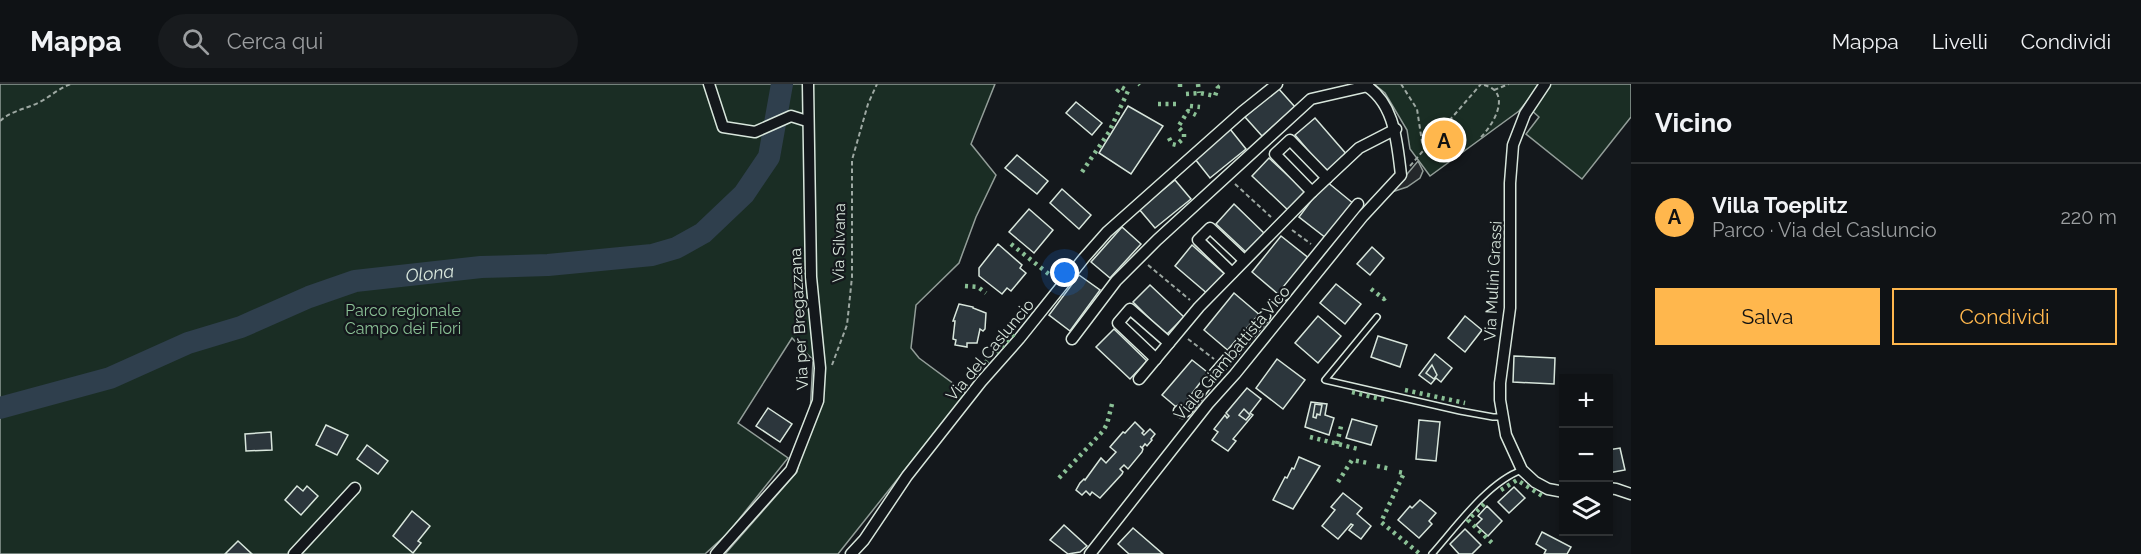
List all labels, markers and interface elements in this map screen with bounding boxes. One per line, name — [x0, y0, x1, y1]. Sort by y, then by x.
search box — [158, 14, 578, 68]
text: Mappa — [30, 25, 122, 58]
icon: search — [179, 25, 212, 58]
text: Cerca qui — [227, 28, 323, 54]
text: Mappa — [1832, 29, 1899, 54]
text: Livelli — [1932, 29, 1988, 54]
text: Condividi — [2021, 29, 2111, 54]
text: Vicino — [1655, 108, 1732, 138]
pin: A — [1424, 118, 1464, 162]
text: Villa Toeplitz — [1712, 192, 1847, 218]
street label: Via Silvana — [829, 203, 849, 283]
text: A — [1668, 205, 1681, 229]
text: 220 m — [2060, 205, 2117, 229]
text: Parco · Via del Casluncio — [1712, 218, 1937, 242]
street label: Via Mulini Grassi — [1480, 221, 1506, 341]
street label: Via per Bregazzana — [786, 247, 812, 391]
your location — [1050, 258, 1079, 287]
water label: Olona — [404, 260, 455, 286]
street label: Viale Giambattista Vico — [1170, 282, 1294, 424]
button: Salva — [1655, 288, 1880, 345]
button: Condividi — [1892, 288, 2117, 345]
street label: Via del Casluncio — [942, 295, 1038, 405]
park label: Parco regionale Campo dei Fiori — [345, 301, 461, 338]
map controls — [1559, 374, 1613, 536]
button: + — [1559, 374, 1613, 428]
button: − — [1559, 428, 1613, 482]
button: layers — [1559, 482, 1613, 536]

